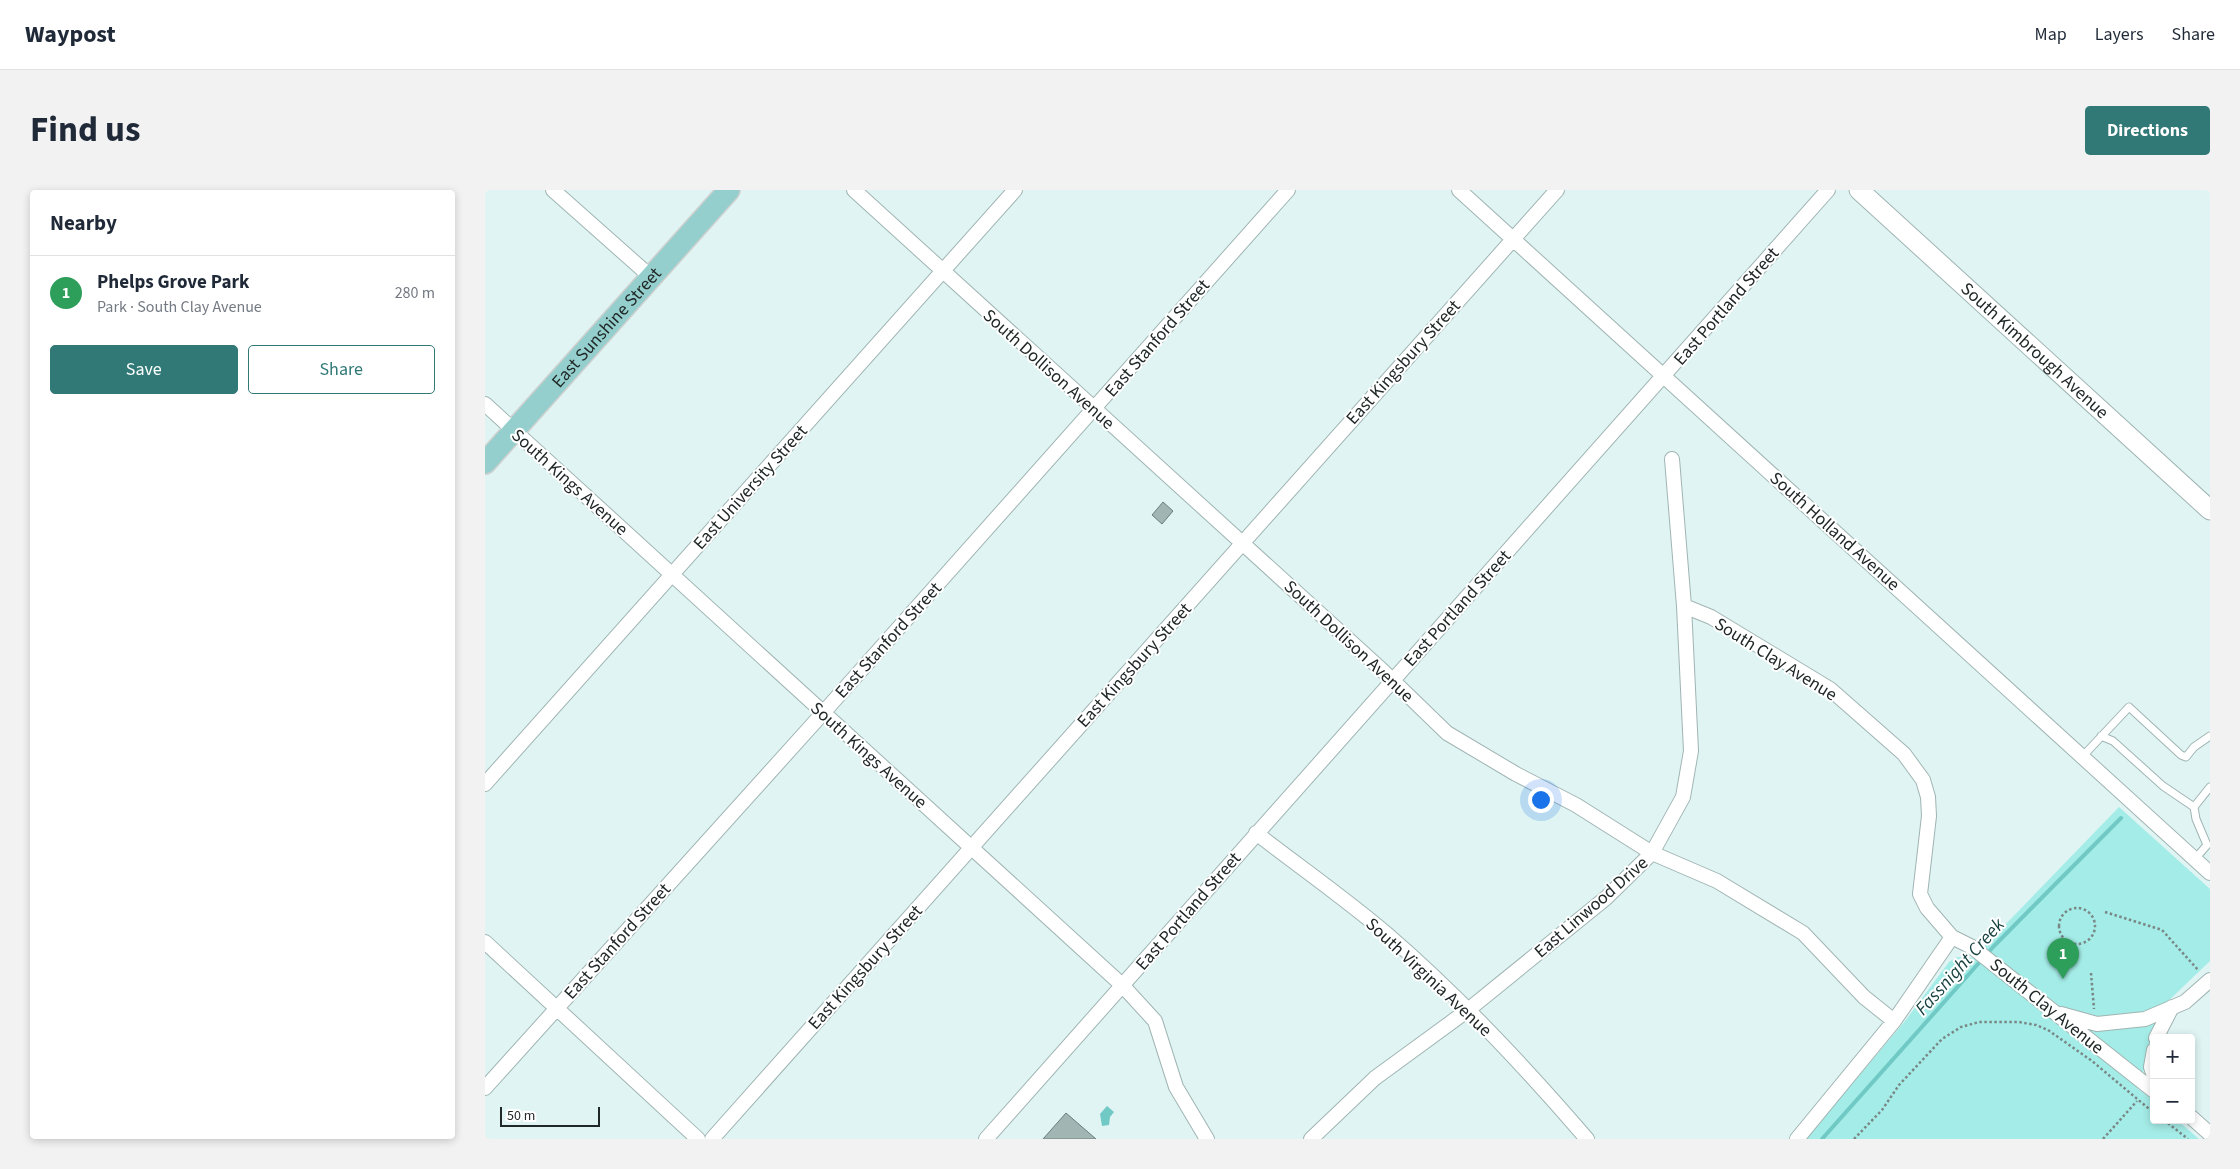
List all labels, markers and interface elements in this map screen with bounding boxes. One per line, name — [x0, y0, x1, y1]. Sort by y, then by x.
text: Waypost — [25, 17, 116, 52]
text: Map — [2035, 22, 2067, 47]
text: Layers — [2095, 22, 2144, 47]
text: Share — [2172, 22, 2215, 47]
text: Find us — [30, 105, 140, 155]
button: Directions — [2085, 106, 2210, 155]
text: Nearby — [50, 208, 117, 238]
street label: East Portland Street — [1668, 242, 1785, 371]
street label: East Sunshine Street — [546, 262, 667, 393]
text: Phelps Grove Park — [97, 269, 249, 296]
street label: East Stanford Street — [1099, 274, 1216, 403]
street label: South Kimbrough Avenue — [1955, 277, 2114, 425]
text: 1 — [62, 282, 70, 304]
text: 280 m — [395, 282, 435, 304]
street label: East Kingsbury Street — [1340, 294, 1466, 430]
text: Park · South Clay Avenue — [97, 296, 262, 318]
street label: South Dollison Avenue — [977, 303, 1120, 435]
button: Save — [50, 345, 238, 394]
button: Share — [248, 345, 435, 394]
street label: East University Street — [688, 420, 813, 555]
street label: South Kings Avenue — [506, 423, 633, 542]
street label: South Holland Avenue — [1764, 466, 1905, 597]
street label: East Portland Street — [1398, 544, 1517, 672]
street label: South Dollison Avenue — [1278, 574, 1419, 708]
street label: East Stanford Street — [829, 577, 947, 704]
street label: East Kingsbury Street — [1071, 597, 1197, 733]
street label: South Clay Avenue — [1710, 612, 1842, 707]
street label: South Kings Avenue — [805, 696, 932, 815]
your location — [1528, 787, 1554, 813]
street label: East Portland Street — [1130, 847, 1247, 976]
street label: East Linwood Drive — [1529, 851, 1654, 964]
street label: East Stanford Street — [558, 878, 676, 1005]
street label: East Kingsbury Street — [802, 899, 928, 1035]
street label: South Virginia Avenue — [1360, 912, 1497, 1043]
water label: Fassnight Creek — [1909, 912, 2012, 1022]
pin: 1 — [2047, 938, 2079, 979]
street label: South Clay Avenue — [1984, 953, 2109, 1060]
map controls — [2150, 1034, 2195, 1124]
button: + — [2150, 1034, 2195, 1079]
button: − — [2150, 1079, 2195, 1124]
scale bar — [500, 1104, 600, 1127]
text: 50 m — [507, 1106, 535, 1126]

